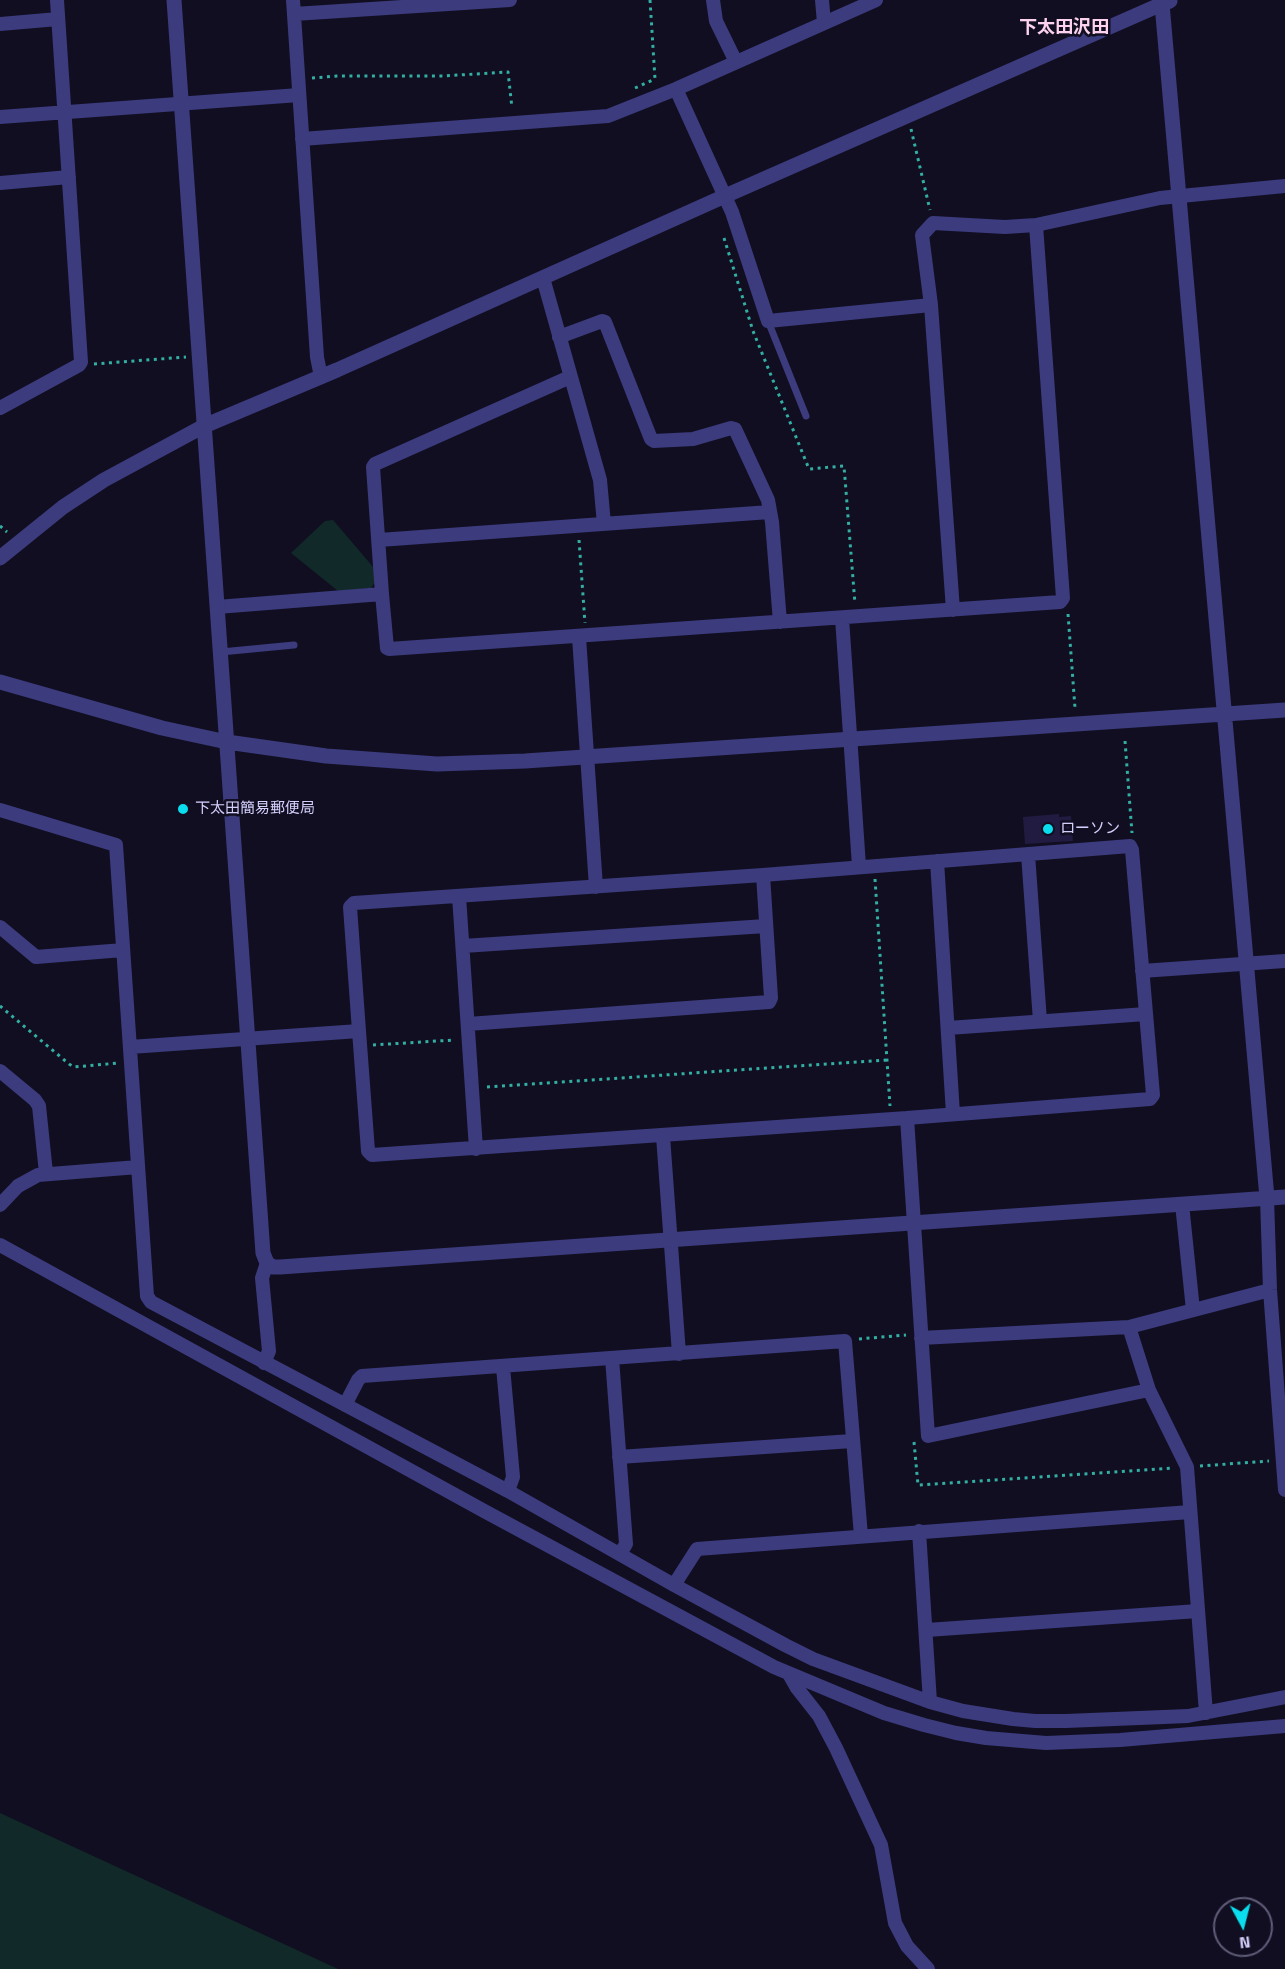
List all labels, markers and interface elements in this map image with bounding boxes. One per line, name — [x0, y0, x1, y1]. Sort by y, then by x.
district label: 下太田沢田 — [1019, 18, 1109, 40]
place label: 下太田簡易郵便局 — [195, 800, 315, 818]
marker: 下太田簡易郵便局 — [176, 802, 190, 816]
place label: ローソン — [1060, 820, 1120, 838]
marker: ローソン — [1041, 822, 1055, 836]
north arrow — [1213, 1897, 1273, 1957]
text: N — [1238, 1930, 1252, 1955]

